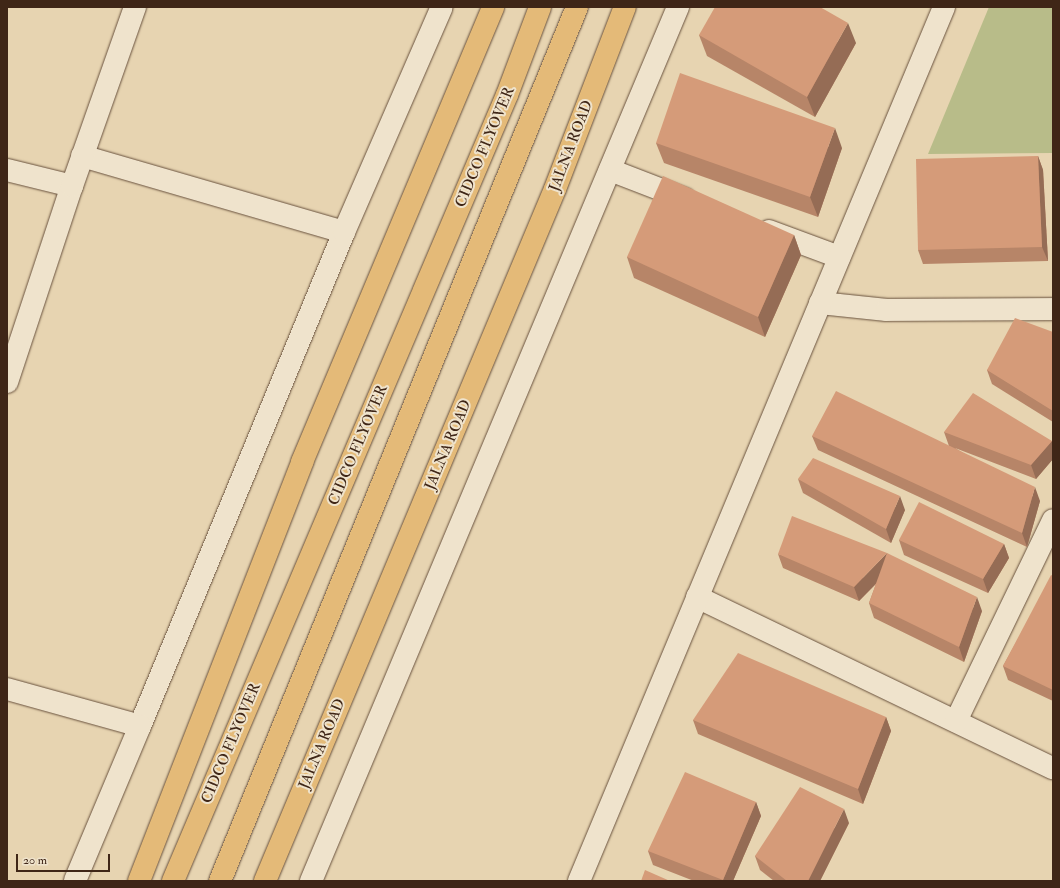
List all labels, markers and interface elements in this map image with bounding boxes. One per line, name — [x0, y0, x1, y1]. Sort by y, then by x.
street label: CIDCO FLYOVER — [451, 84, 519, 210]
street label: JALNA ROAD — [545, 98, 597, 194]
street label: CIDCO FLYOVER — [324, 382, 392, 508]
street label: JALNA ROAD — [421, 397, 475, 493]
street label: CIDCO FLYOVER — [197, 680, 265, 806]
street label: JALNA ROAD — [295, 696, 349, 792]
scale bar — [18, 846, 112, 872]
text: 20 m — [23, 853, 47, 868]

